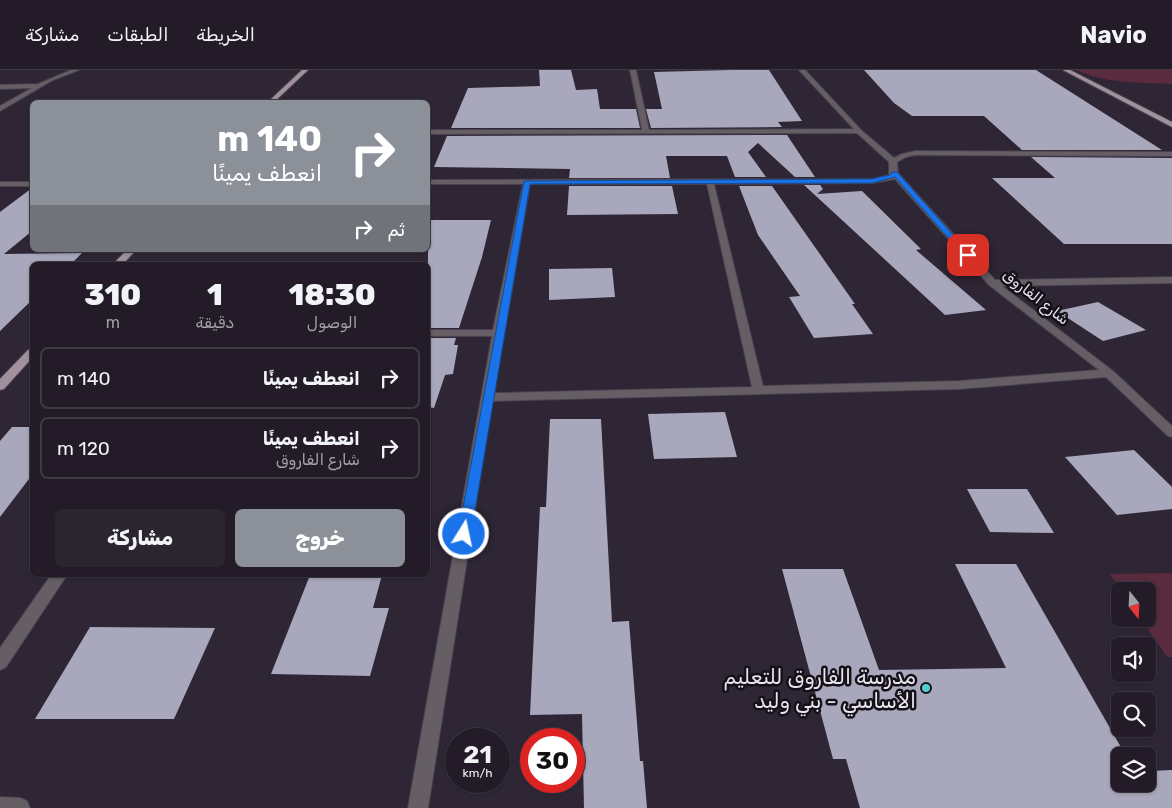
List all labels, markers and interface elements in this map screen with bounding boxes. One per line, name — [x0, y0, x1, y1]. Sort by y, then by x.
text: Navio — [1080, 21, 1147, 49]
text: مشاركة — [25, 24, 79, 46]
text: الطبقات — [107, 24, 168, 46]
text: الخريطة — [196, 24, 255, 46]
text: 140 m — [217, 118, 322, 160]
icon: right — [340, 120, 405, 185]
text: انعطف يمينًا — [212, 160, 322, 187]
icon: right — [349, 215, 377, 243]
text: ثم — [387, 218, 405, 241]
pin — [947, 234, 989, 276]
icon: arrive — [954, 241, 982, 269]
street label: شارع الفاروق — [998, 266, 1073, 330]
text: 310 — [84, 277, 141, 313]
text: 1 — [207, 277, 223, 313]
text: 18:30 — [288, 277, 376, 313]
text: m — [106, 313, 120, 332]
text: دقيقة — [195, 313, 234, 332]
text: الوصول — [307, 313, 357, 332]
icon: right — [375, 364, 403, 392]
text: 140 m — [57, 367, 111, 390]
text: انعطف يمينًا — [263, 367, 360, 390]
text: انعطف يمينًا — [263, 427, 360, 450]
icon: right — [375, 434, 403, 462]
text: 120 m — [57, 437, 110, 460]
text: شارع الفاروق — [276, 450, 360, 469]
position arrow — [437, 507, 489, 559]
button: مشاركة — [55, 509, 225, 567]
button: خروج — [235, 509, 405, 567]
north arrow — [1111, 582, 1156, 628]
map controls — [1111, 582, 1156, 792]
button: sound — [1111, 637, 1156, 682]
place label: مدرسة الفاروق للتعليم الأساسي - بني وليد — [723, 664, 916, 717]
marker: مدرسة الفاروق للتعليم الأساسي - بني وليد — [920, 682, 932, 694]
button: search — [1111, 692, 1156, 737]
speed limit sign: 30 — [520, 728, 585, 793]
text: 21 — [463, 740, 492, 769]
button: layers — [1111, 747, 1156, 792]
text: km/h — [463, 766, 492, 780]

